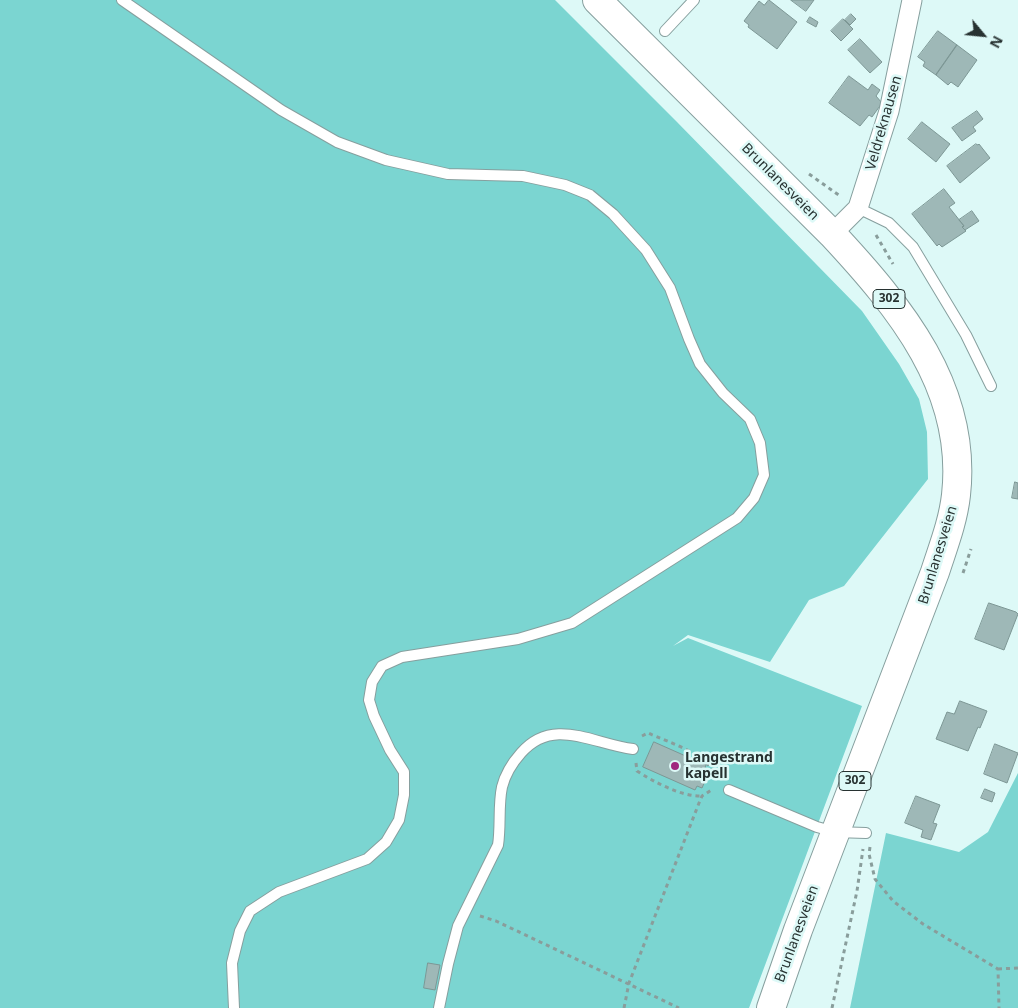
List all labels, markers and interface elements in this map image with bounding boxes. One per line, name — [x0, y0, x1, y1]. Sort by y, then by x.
north arrow — [958, 10, 1008, 60]
text: N — [986, 33, 1008, 52]
street label: Veldreknausen — [862, 74, 906, 172]
street label: Brunlanesveien — [738, 140, 822, 224]
road number: 302 — [873, 290, 905, 308]
street label: Brunlanesveien — [915, 504, 961, 606]
place label: Langestrand kapell — [685, 750, 773, 782]
marker: Langestrand kapell — [669, 760, 681, 772]
road number: 302 — [839, 771, 871, 790]
street label: Brunlanesveien — [772, 883, 822, 985]

